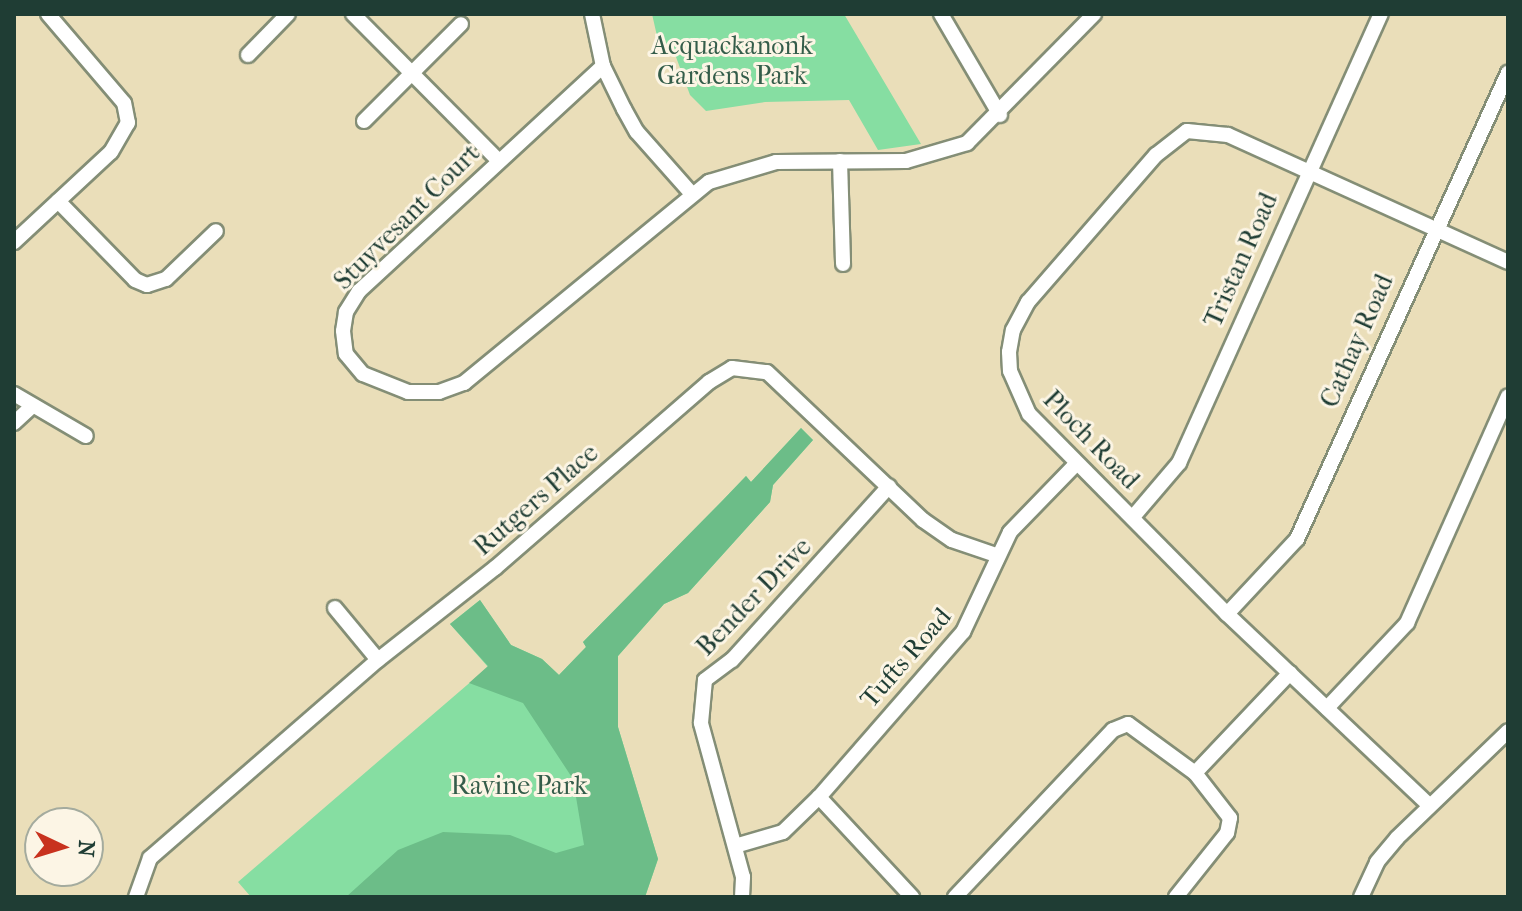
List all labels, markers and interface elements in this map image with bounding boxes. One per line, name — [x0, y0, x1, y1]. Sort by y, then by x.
park label: Acquackanonk Gardens Park — [651, 30, 813, 92]
street label: Stuyvesant Court — [328, 138, 486, 296]
street label: Tristan Road — [1197, 188, 1285, 332]
street label: Cathay Road — [1314, 270, 1400, 412]
street label: Ploch Road — [1036, 384, 1146, 496]
street label: Rutgers Place — [467, 438, 605, 562]
street label: Bender Drive — [690, 532, 818, 662]
street label: Tufts Road — [854, 602, 958, 714]
park label: Ravine Park — [451, 770, 587, 802]
north arrow — [24, 807, 104, 887]
text: N — [72, 839, 99, 858]

